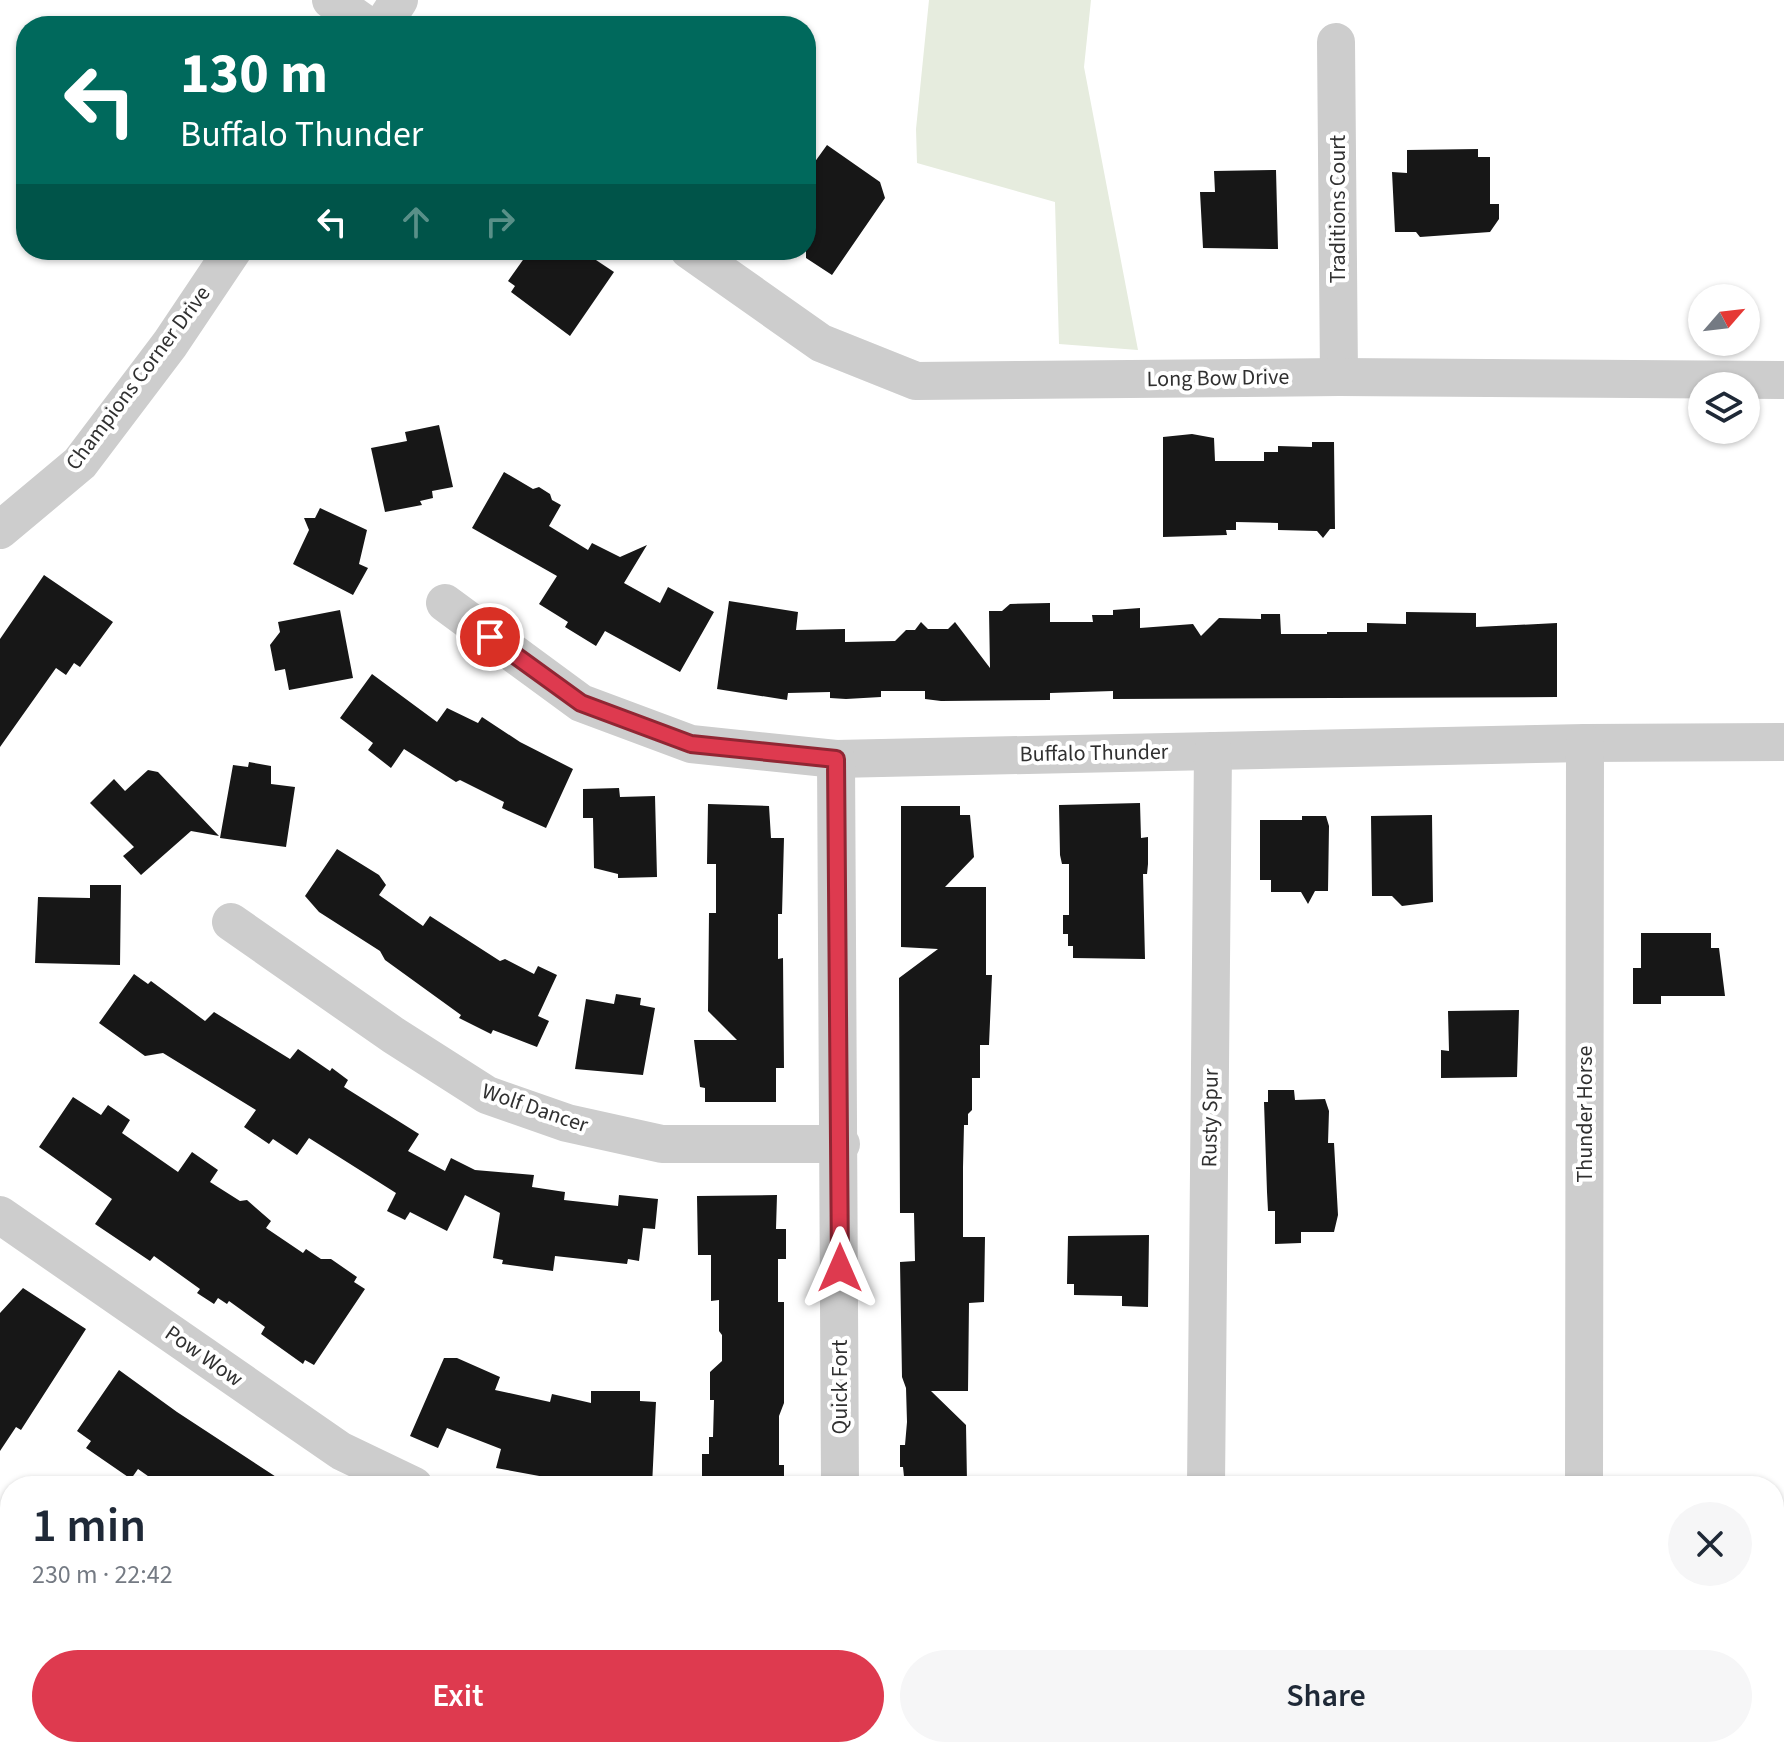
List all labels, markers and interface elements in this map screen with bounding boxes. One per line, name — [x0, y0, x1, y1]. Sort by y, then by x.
text: 130 m — [180, 35, 328, 114]
icon: left — [48, 48, 152, 152]
text: Buffalo Thunder — [180, 109, 423, 160]
street label: Traditions Court — [1322, 134, 1354, 283]
icon: left — [310, 200, 354, 244]
icon: ahead — [394, 200, 438, 244]
icon: right — [478, 200, 522, 244]
street label: Champions Corner Drive — [58, 279, 218, 477]
north arrow — [1688, 284, 1760, 356]
map controls — [1688, 284, 1760, 444]
street label: Long Bow Drive — [1146, 361, 1290, 395]
button: layers — [1688, 372, 1760, 444]
pin — [456, 603, 524, 671]
icon: arrive — [468, 615, 512, 659]
street label: Buffalo Thunder — [1019, 736, 1169, 770]
street label: Thunder Horse — [1569, 1045, 1601, 1182]
street label: Rusty Spur — [1193, 1068, 1227, 1168]
street label: Wolf Dancer — [478, 1075, 593, 1141]
position arrow — [798, 1226, 882, 1310]
street label: Pow Wow — [158, 1317, 250, 1395]
street label: Quick Fort — [824, 1339, 856, 1434]
text: 1 min — [32, 1492, 146, 1560]
button: close — [1668, 1502, 1752, 1586]
text: 230 m · 22:42 — [32, 1556, 173, 1593]
button: Exit — [32, 1650, 884, 1742]
button: Share — [900, 1650, 1752, 1742]

